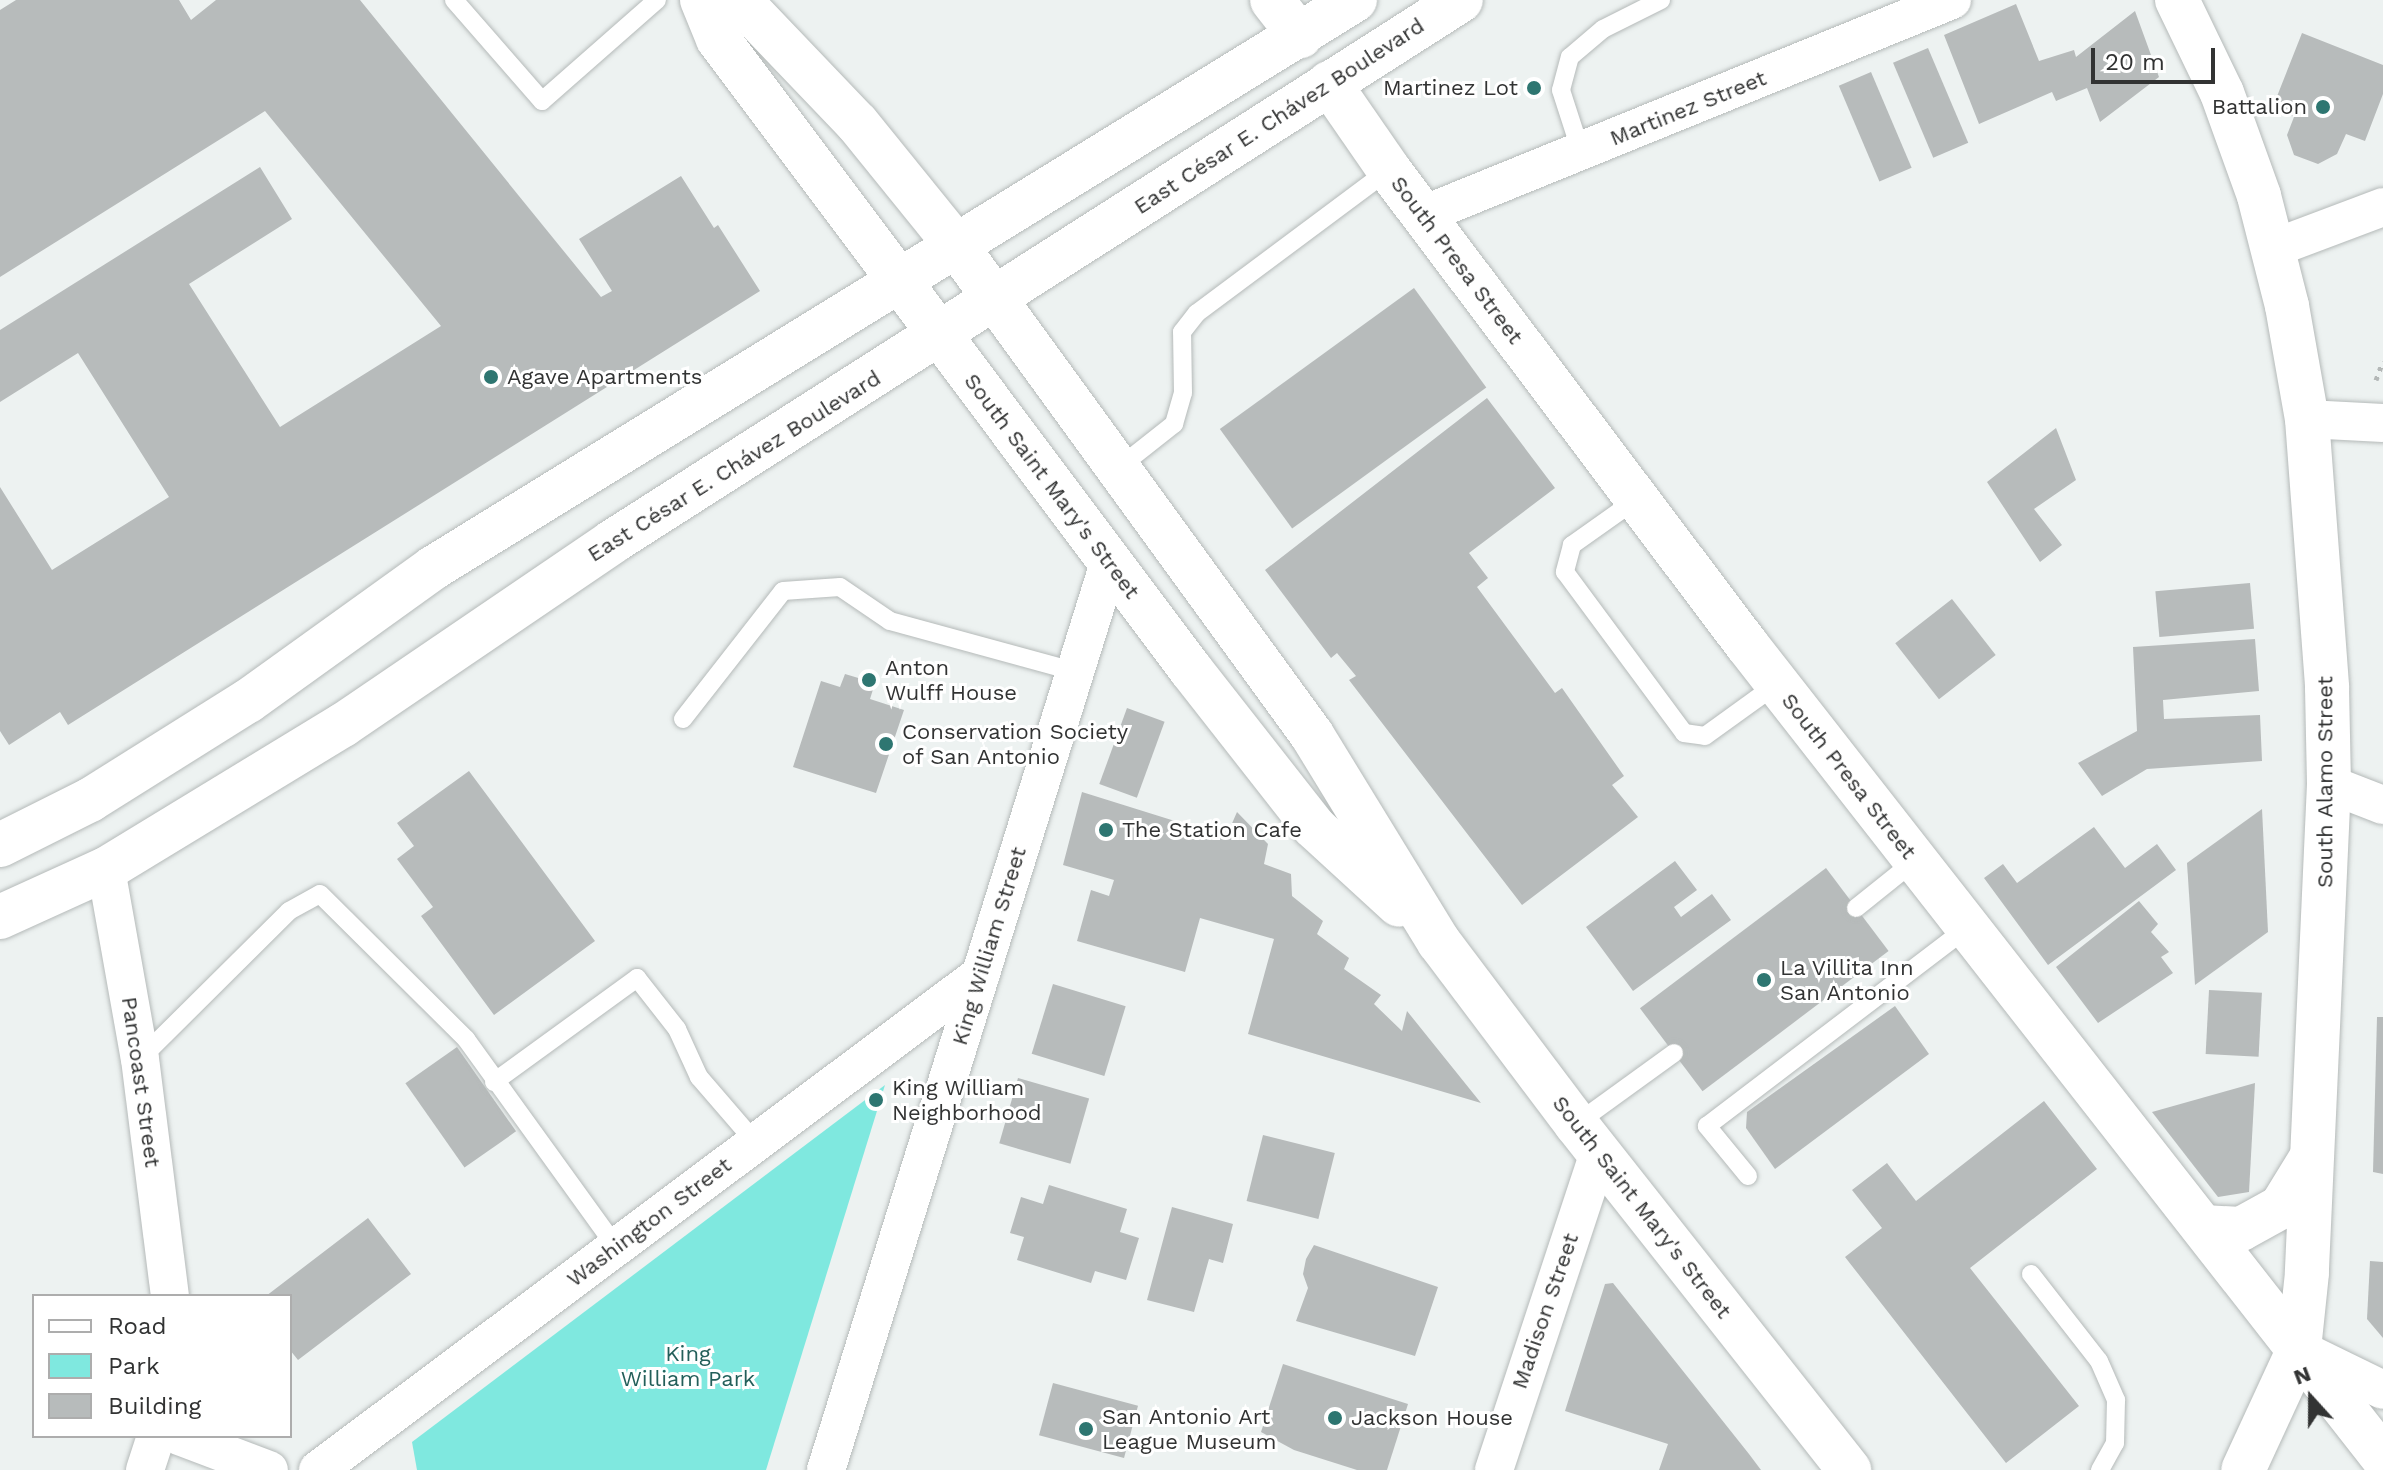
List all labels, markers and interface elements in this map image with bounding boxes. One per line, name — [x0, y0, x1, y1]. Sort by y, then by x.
street label: East César E. Chávez Boulevard — [1129, 12, 1429, 220]
scale bar — [2095, 32, 2219, 82]
text: 20 m — [2105, 48, 2165, 76]
street label: Martinez Street — [1606, 65, 1770, 151]
place label: Martinez Lot — [1383, 75, 1518, 101]
marker: Martinez Lot — [1525, 79, 1543, 97]
place label: Battalion — [2212, 94, 2307, 120]
marker: Battalion — [2314, 98, 2332, 116]
street label: South Presa Street — [1385, 171, 1529, 349]
place label: Agave Apartments — [507, 364, 703, 390]
street label: East César E. Chávez Boulevard — [582, 364, 886, 568]
marker: Agave Apartments — [482, 368, 500, 386]
street label: South Saint Mary's Street — [959, 368, 1145, 604]
place label: Anton Wulff House — [885, 654, 1018, 706]
marker: Anton Wulff House — [860, 671, 878, 689]
street label: South Alamo Street — [2312, 676, 2338, 888]
street label: South Presa Street — [1776, 688, 1922, 864]
place label: Conservation Society of San Antonio — [902, 718, 1128, 770]
marker: Conservation Society of San Antonio — [877, 735, 895, 753]
place label: The Station Cafe — [1122, 817, 1302, 843]
marker: The Station Cafe — [1097, 821, 1115, 839]
street label: King William Street — [946, 843, 1032, 1049]
place label: La Villita Inn San Antonio — [1780, 954, 1915, 1006]
marker: La Villita Inn San Antonio — [1755, 971, 1773, 989]
street label: Pancoast Street — [116, 995, 166, 1169]
place label: King William Neighborhood — [892, 1074, 1042, 1126]
street label: South Saint Mary's Street — [1547, 1090, 1737, 1324]
marker: King William Neighborhood — [867, 1091, 885, 1109]
street label: Washington Street — [562, 1152, 736, 1292]
street label: Madison Street — [1506, 1230, 1584, 1392]
legend — [32, 1294, 292, 1438]
text: Road — [108, 1312, 167, 1340]
park label: King William Park — [621, 1340, 755, 1392]
text: Park — [108, 1352, 160, 1380]
north arrow — [2271, 1358, 2351, 1438]
text: N — [2290, 1361, 2314, 1390]
text: Building — [108, 1392, 201, 1420]
place label: San Antonio Art League Museum — [1102, 1403, 1276, 1454]
place label: Jackson House — [1351, 1405, 1513, 1431]
marker: Jackson House — [1326, 1409, 1344, 1427]
marker: San Antonio Art League Museum — [1077, 1420, 1095, 1438]

